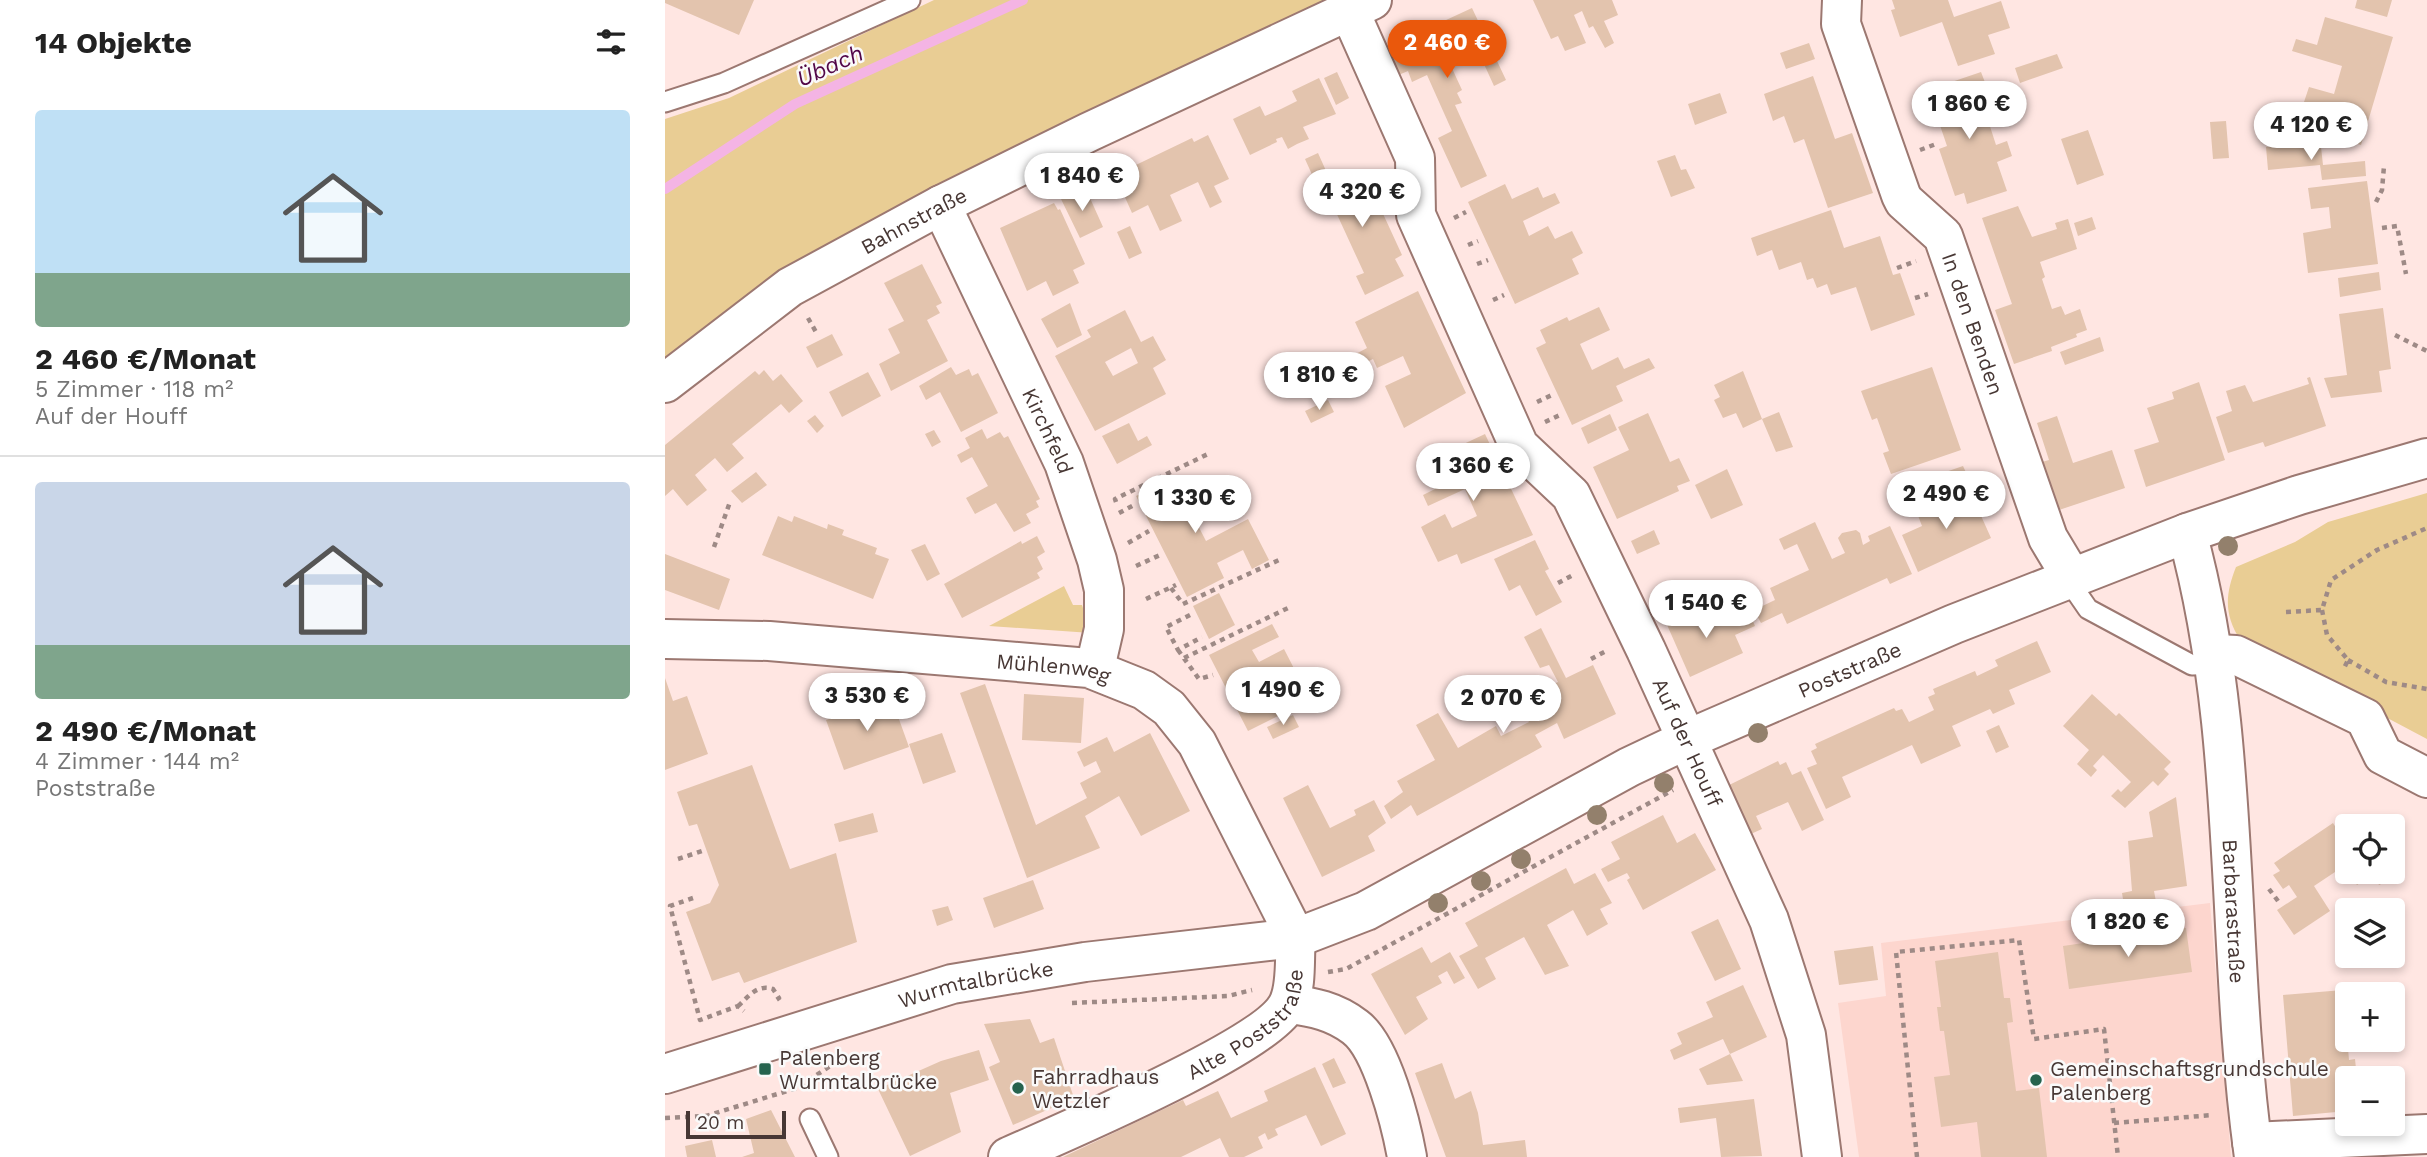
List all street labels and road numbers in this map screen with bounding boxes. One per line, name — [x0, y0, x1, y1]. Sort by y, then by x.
street label: Bahnstraße — [856, 182, 971, 259]
street label: In den Benden — [1937, 249, 2010, 398]
street label: Kirchfeld — [1018, 384, 1079, 477]
street label: Poststraße — [1794, 636, 1905, 703]
street label: Mühlenweg — [995, 648, 1115, 688]
street label: Auf der Houff — [1648, 674, 1728, 811]
street label: Barbarastraße — [2218, 838, 2251, 984]
street label: Wurmtalbrücke — [895, 955, 1055, 1013]
street label: Alte Poststraße — [1183, 968, 1307, 1084]

